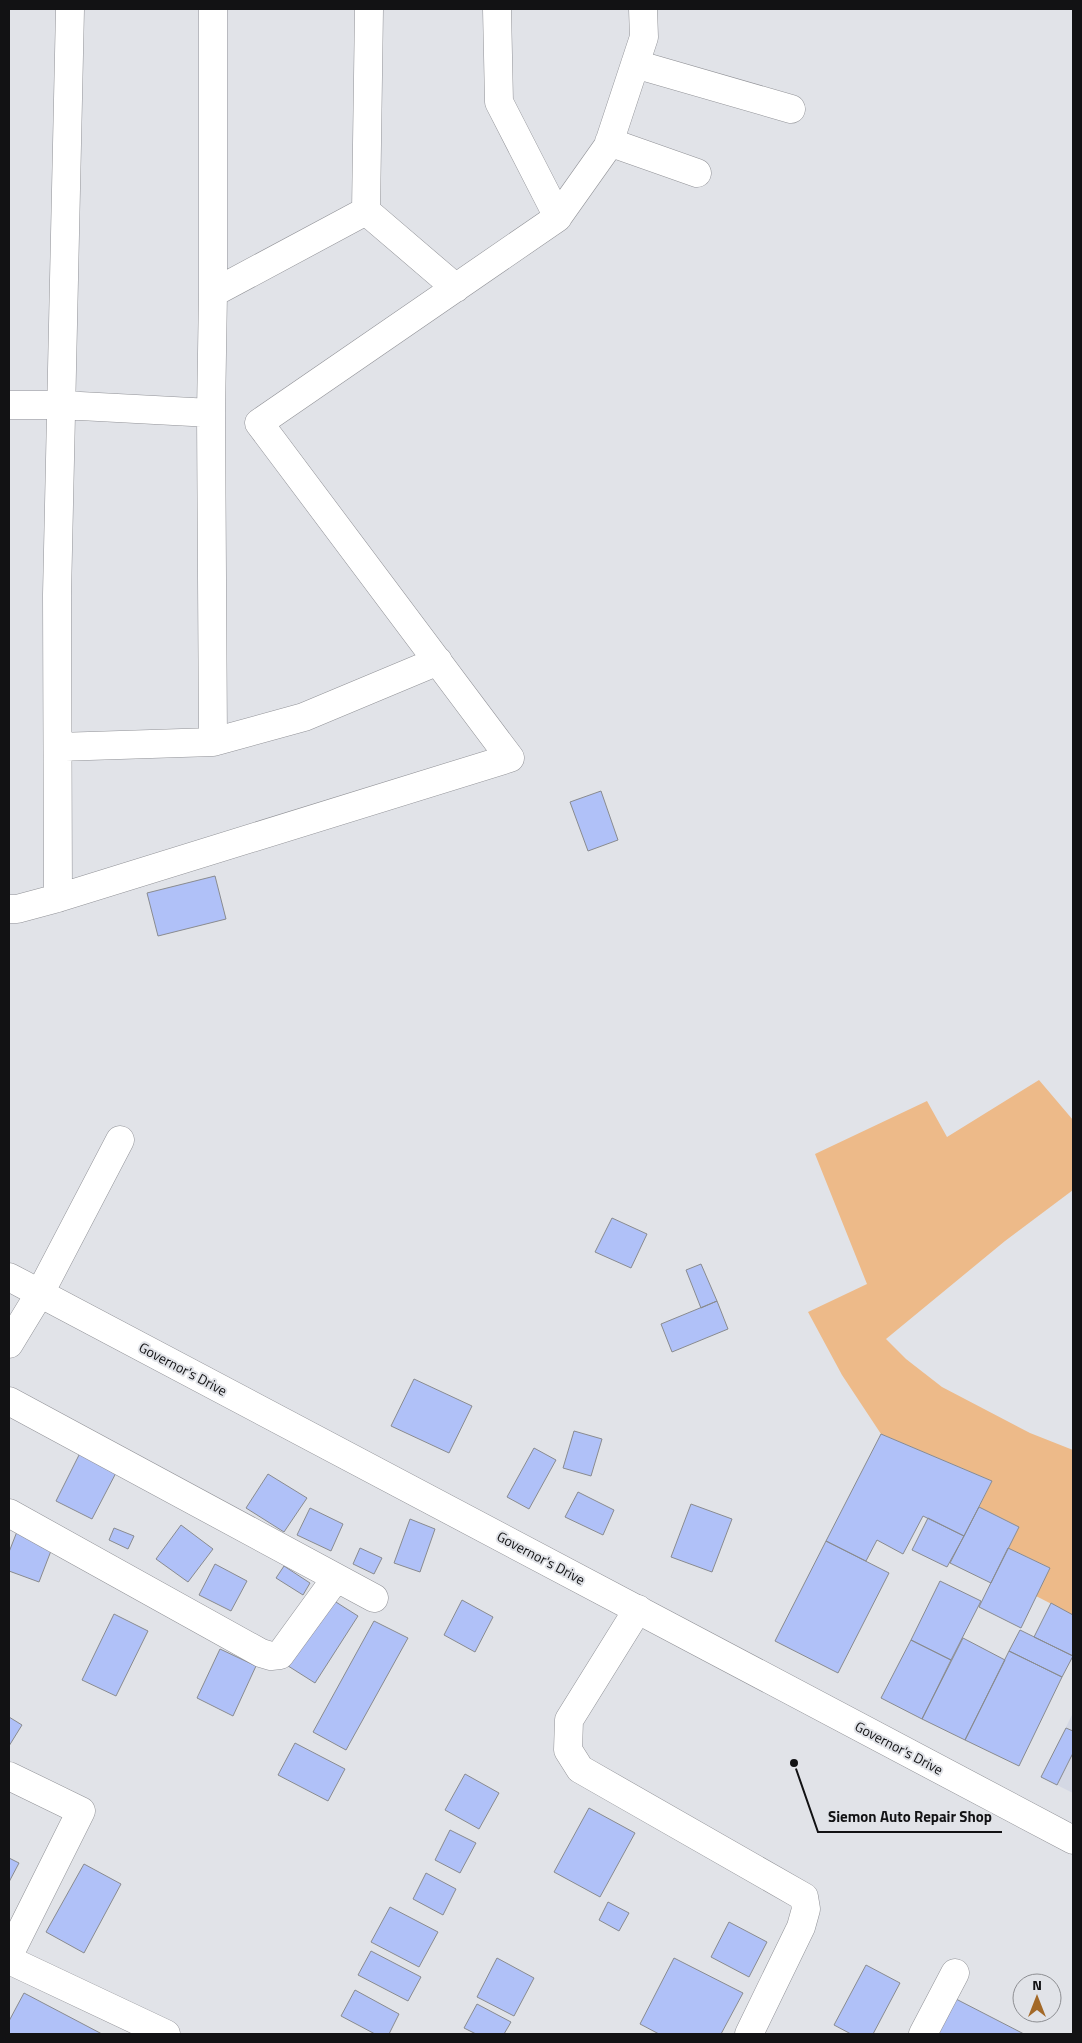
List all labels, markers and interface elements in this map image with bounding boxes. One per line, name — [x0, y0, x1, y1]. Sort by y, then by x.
street label: Governor's Drive — [135, 1336, 231, 1401]
street label: Governor's Drive — [493, 1525, 589, 1590]
street label: Governor's Drive — [851, 1715, 947, 1780]
callout: Siemon Auto Repair Shop — [818, 1802, 1002, 1832]
text: Siemon Auto Repair Shop — [828, 1805, 992, 1828]
north arrow — [1012, 1973, 1062, 2023]
text: N — [1032, 1974, 1042, 1995]

